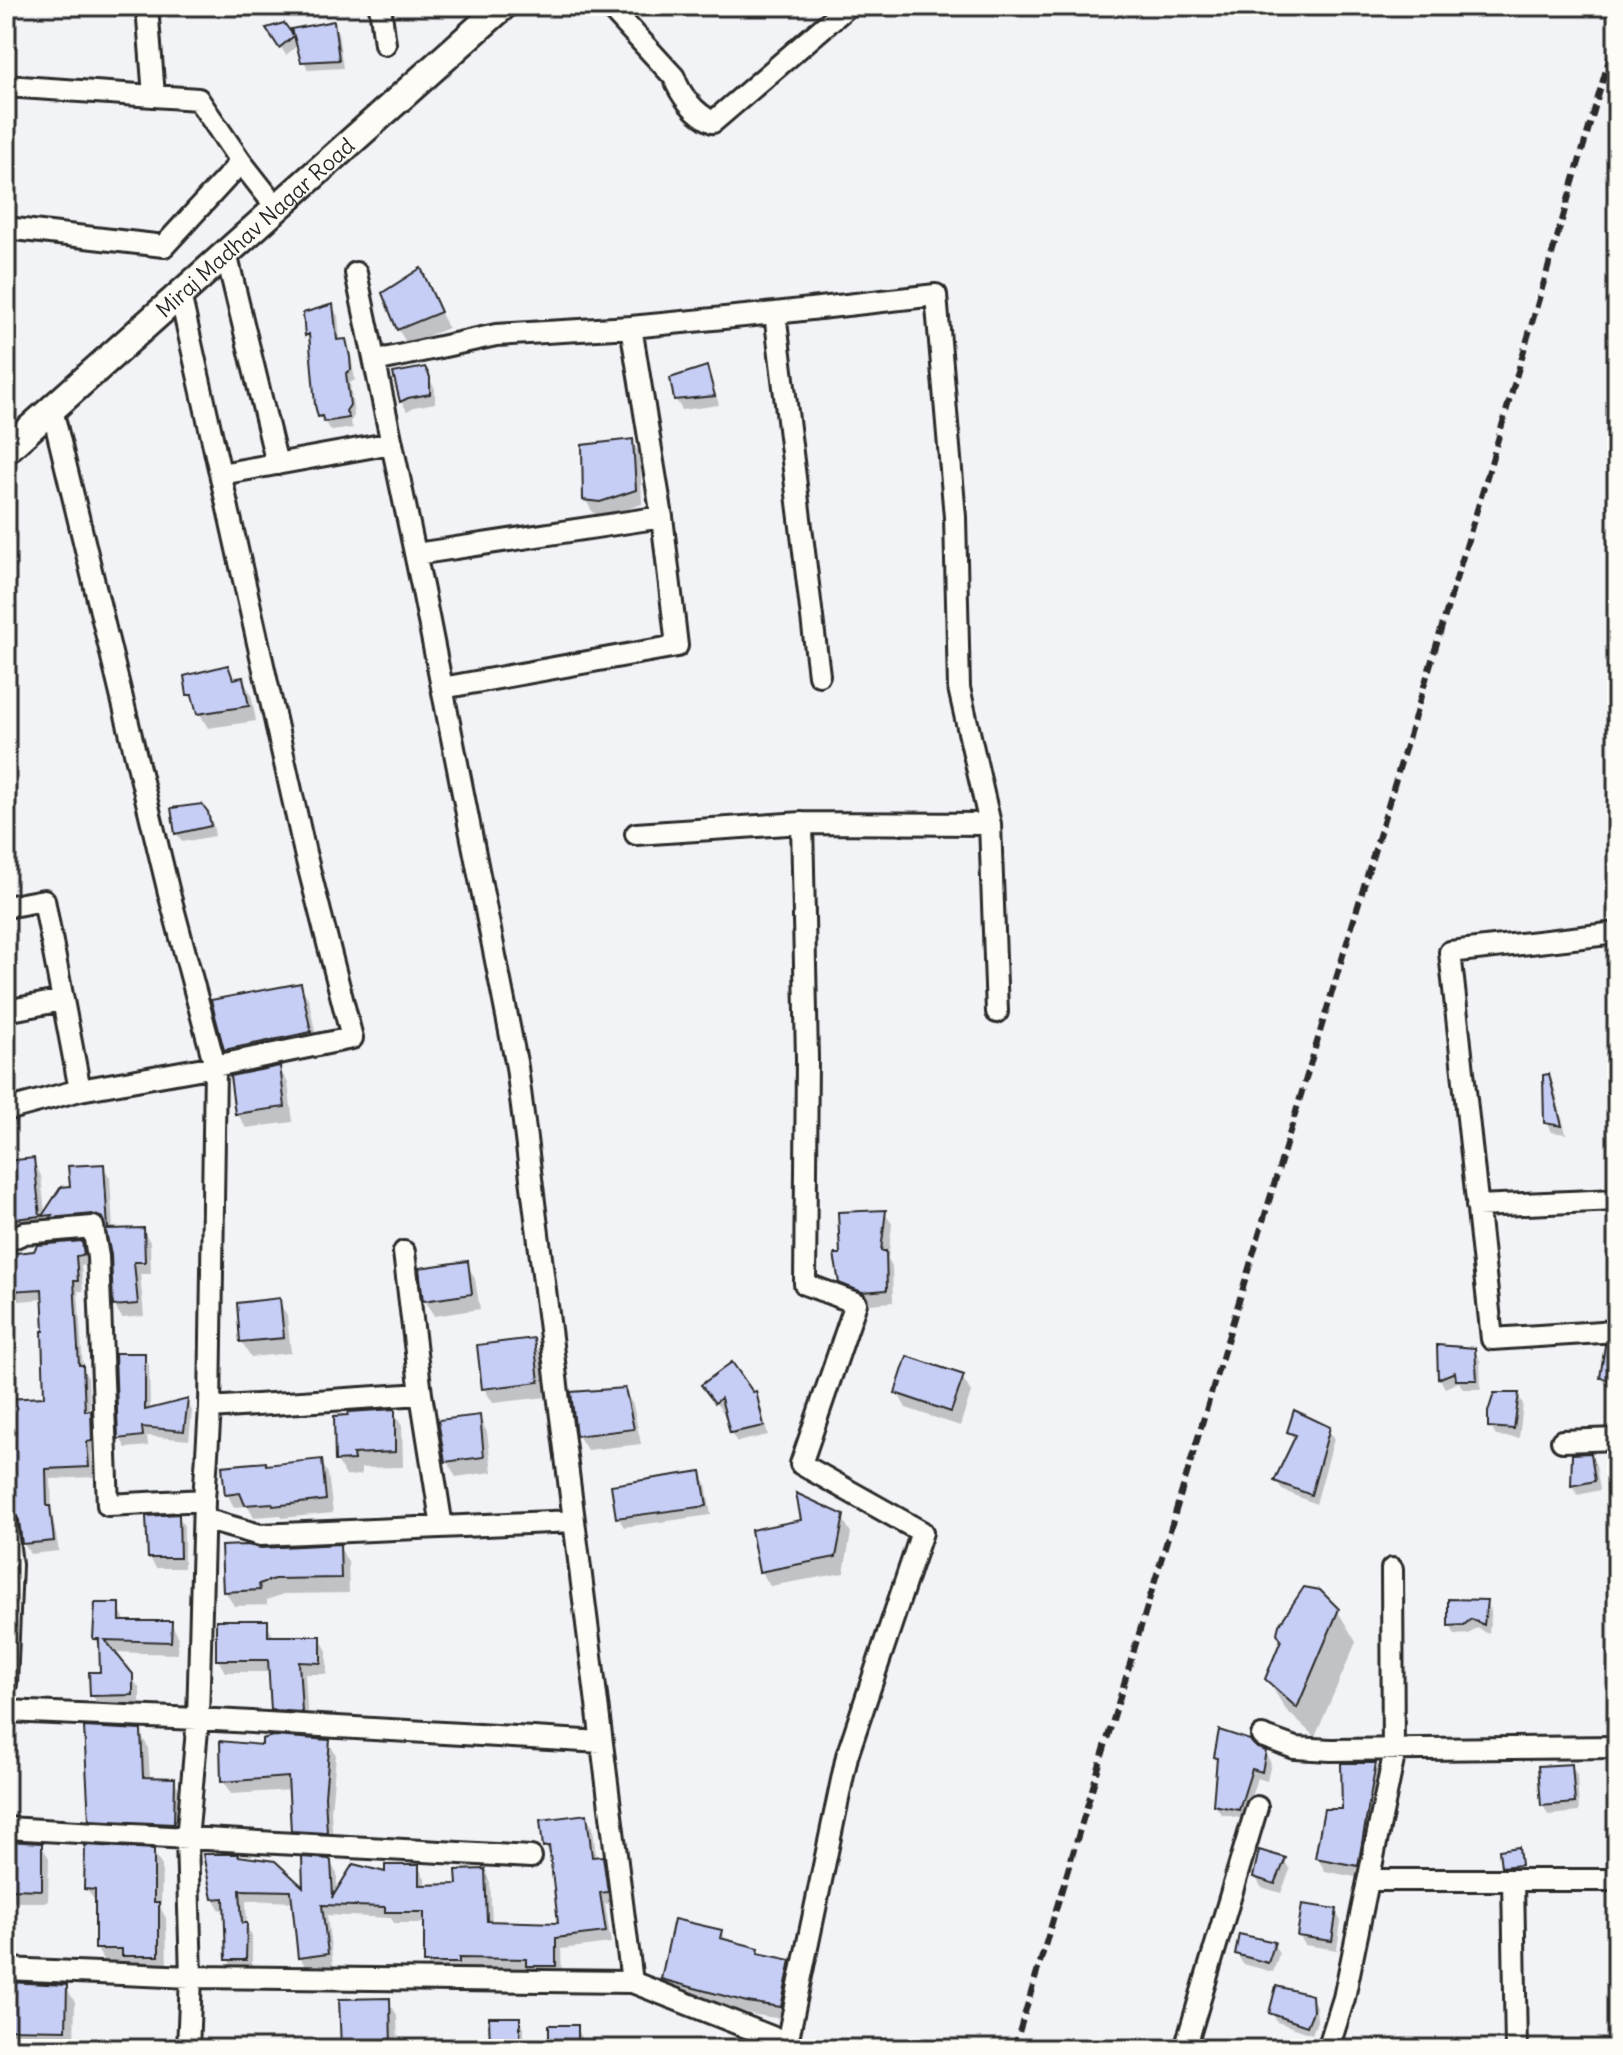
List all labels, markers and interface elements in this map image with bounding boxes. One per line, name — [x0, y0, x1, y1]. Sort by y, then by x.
street label: Miraj Madhav Nagar Road — [150, 131, 360, 323]

